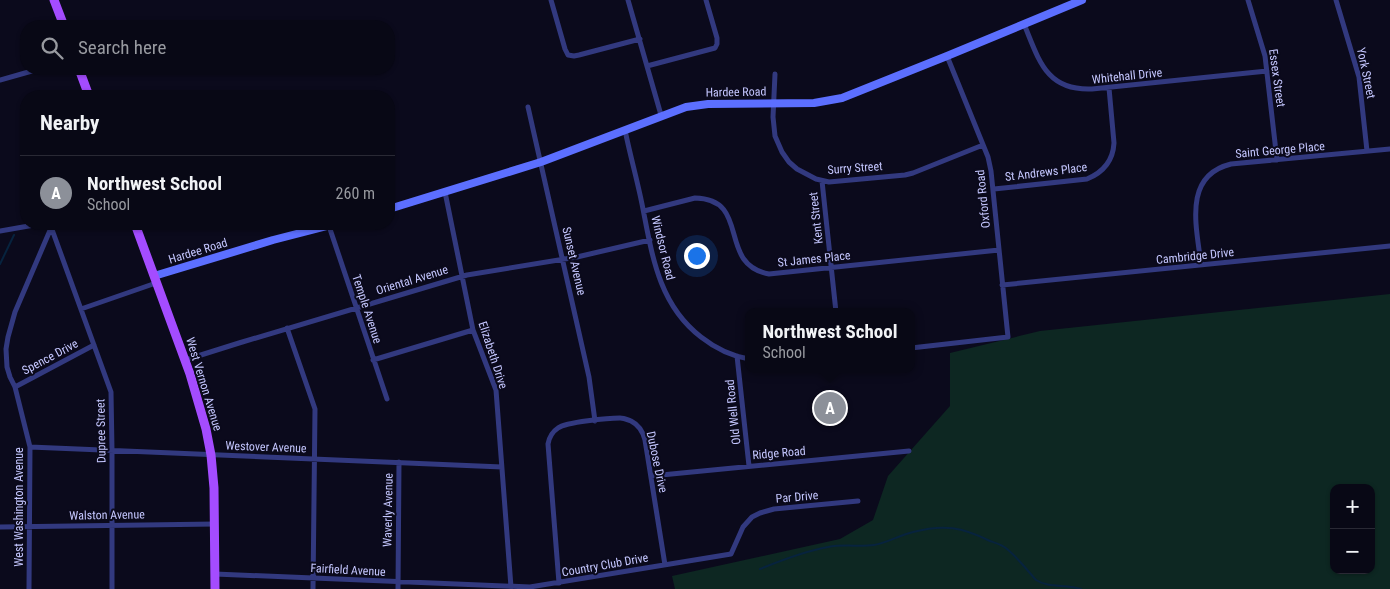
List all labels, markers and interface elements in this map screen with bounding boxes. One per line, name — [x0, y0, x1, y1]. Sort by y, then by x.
search box — [20, 20, 395, 75]
icon: search — [38, 34, 66, 62]
text: Search here — [78, 36, 166, 59]
street label: York Street — [1354, 46, 1378, 100]
street label: Essex Street — [1266, 48, 1288, 108]
street label: Whitehall Drive — [1091, 65, 1163, 87]
street label: Hardee Road — [705, 84, 767, 100]
text: Nearby — [40, 111, 99, 135]
street label: Saint George Place — [1235, 139, 1326, 161]
street label: Surry Street — [827, 159, 884, 177]
street label: St Andrews Place — [1004, 160, 1088, 184]
street label: Oxford Road — [973, 169, 993, 229]
text: Northwest School — [87, 172, 222, 195]
text: A — [51, 184, 61, 203]
text: 260 m — [336, 184, 375, 203]
street label: Kent Street — [806, 191, 826, 245]
text: School — [87, 195, 130, 214]
street label: Windsor Road — [648, 214, 678, 282]
street label: Sunset Avenue — [559, 225, 589, 297]
street label: Hardee Road — [167, 235, 229, 267]
your location — [684, 243, 710, 269]
street label: Cambridge Drive — [1155, 245, 1235, 267]
street label: St James Place — [777, 248, 852, 270]
street label: Oriental Avenue — [374, 262, 450, 298]
street label: Temple Avenue — [349, 273, 385, 346]
popup — [745, 308, 915, 373]
street label: Elizabeth Drive — [476, 320, 511, 391]
text: Northwest School — [762, 320, 898, 343]
street label: Spence Drive — [20, 336, 81, 378]
street label: West Vernon Avenue — [183, 336, 225, 433]
text: School — [762, 343, 806, 362]
street label: Old Well Road — [723, 379, 743, 445]
pin: A — [814, 389, 846, 427]
street label: Dupree Street — [93, 398, 109, 463]
street label: Dubose Drive — [644, 430, 670, 494]
street label: Westover Avenue — [225, 439, 307, 455]
street label: Ridge Road — [752, 444, 806, 462]
street label: West Washington Avenue — [12, 447, 26, 567]
street label: Waverly Avenue — [380, 473, 396, 547]
map controls — [1330, 484, 1375, 574]
button: + — [1330, 484, 1375, 529]
street label: Par Drive — [775, 488, 819, 506]
street label: Walston Avenue — [69, 507, 145, 523]
button: − — [1330, 529, 1375, 574]
street label: Country Club Drive — [561, 550, 650, 579]
street label: Fairfield Avenue — [310, 561, 386, 579]

